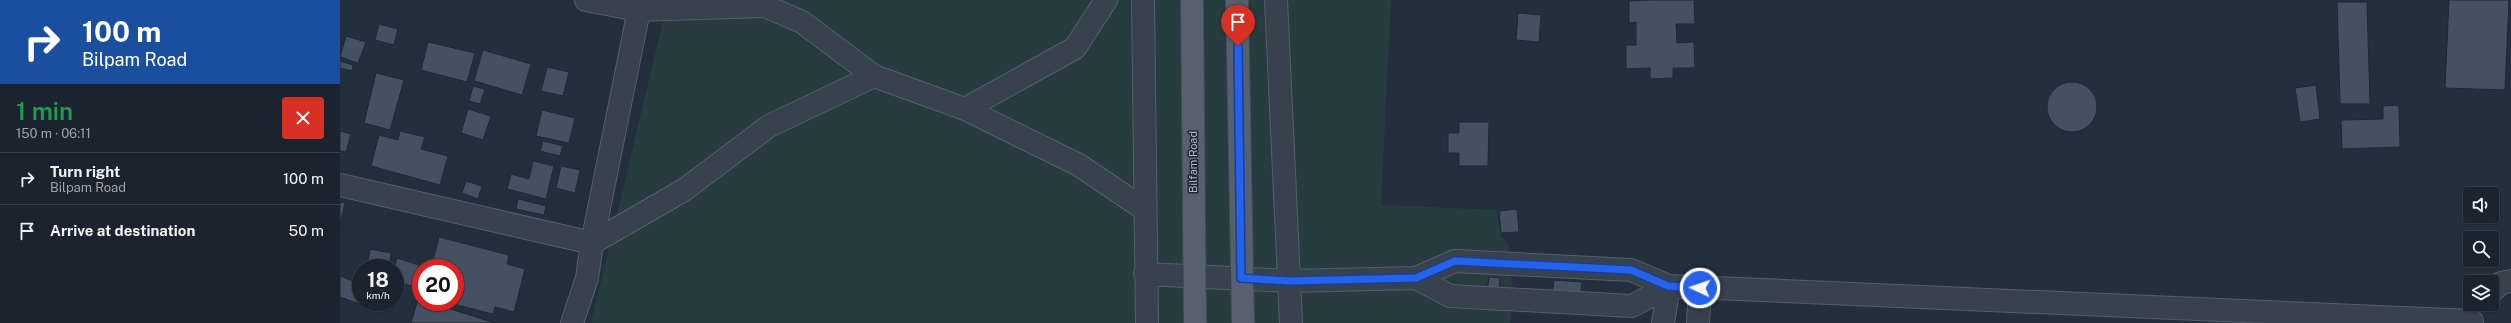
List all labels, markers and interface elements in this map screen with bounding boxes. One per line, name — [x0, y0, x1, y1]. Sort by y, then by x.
pin — [1221, 5, 1255, 46]
icon: arrive — [1227, 11, 1249, 33]
text: 100 m — [82, 15, 161, 48]
icon: right — [16, 16, 68, 68]
text: Bilpam Road — [82, 49, 187, 70]
text: 1 min — [16, 97, 73, 125]
button: close — [282, 97, 324, 139]
text: 150 m · 06:11 — [16, 126, 91, 141]
street label: Bilfam Road — [1187, 131, 1199, 193]
text: Turn right — [50, 163, 120, 180]
icon: right — [16, 168, 38, 190]
text: 100 m — [283, 170, 324, 187]
text: Bilpam Road — [50, 180, 126, 195]
map controls — [2463, 187, 2499, 311]
button: sound — [2463, 187, 2499, 223]
icon: arrive — [16, 220, 38, 242]
text: Arrive at destination — [50, 222, 195, 239]
text: 50 m — [289, 222, 324, 239]
button: search — [2463, 231, 2499, 267]
speed limit sign: 20 — [412, 259, 464, 311]
position arrow — [1679, 267, 1721, 309]
text: 18 — [367, 268, 389, 292]
button: layers — [2463, 275, 2499, 311]
text: km/h — [366, 289, 390, 301]

